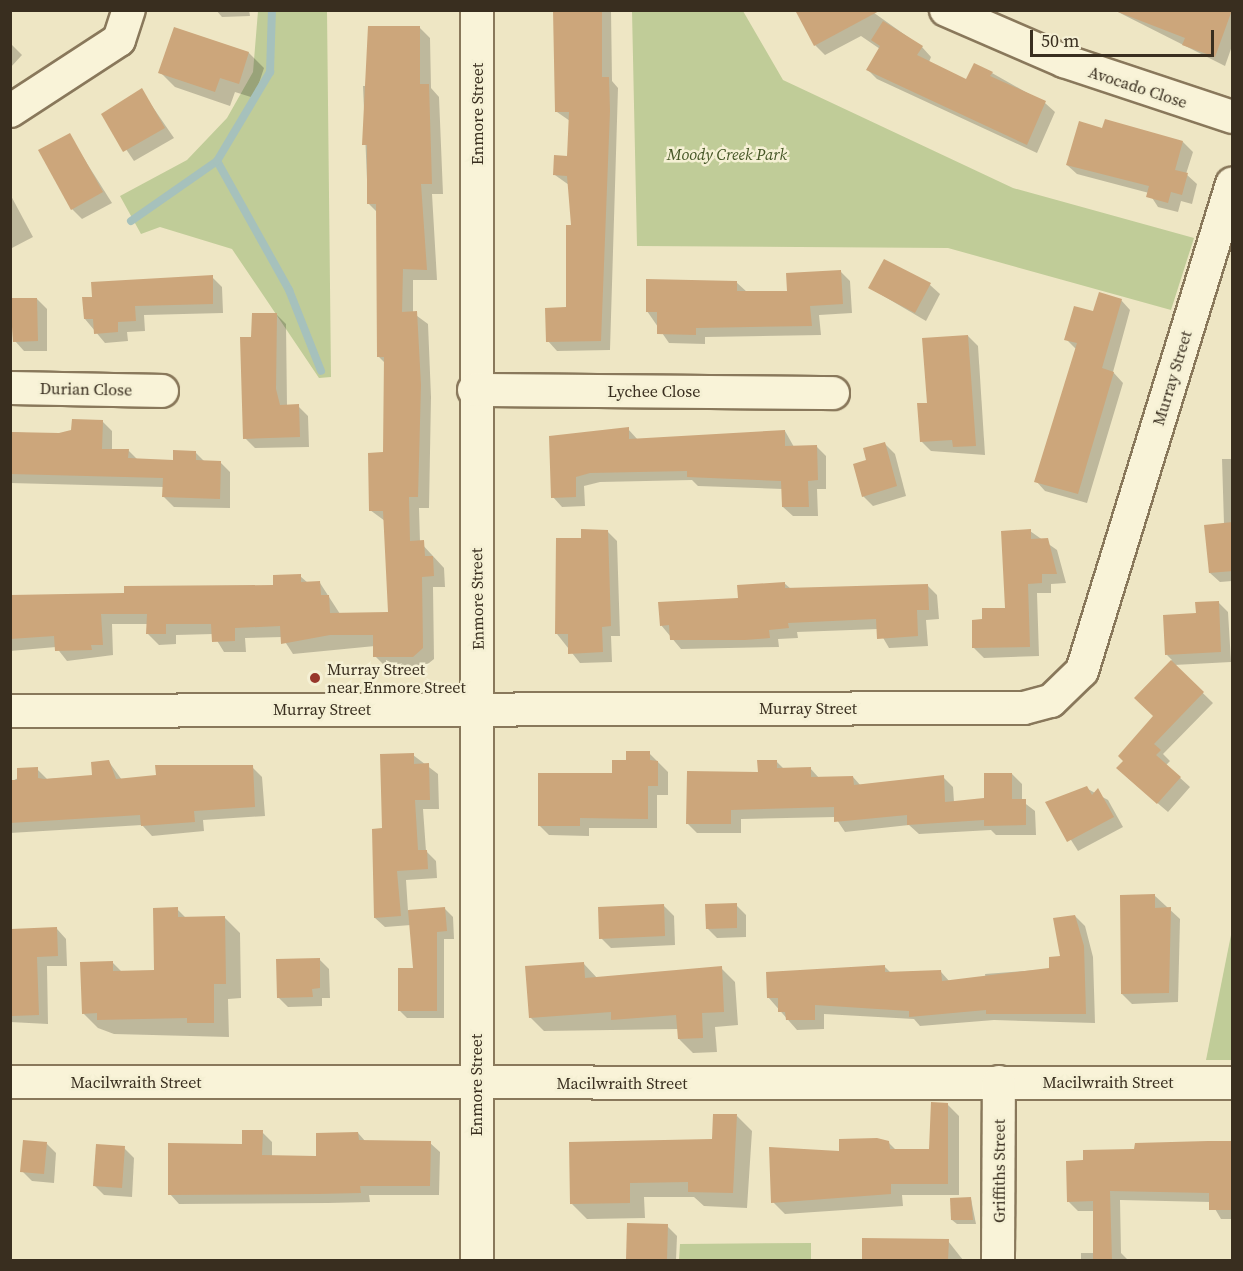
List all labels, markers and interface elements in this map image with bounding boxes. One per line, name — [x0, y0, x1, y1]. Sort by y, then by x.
scale bar — [1033, 18, 1218, 56]
text: 50 m — [1041, 28, 1079, 53]
street label: Avocado Close — [1086, 62, 1190, 112]
street label: Enmore Street — [467, 63, 487, 165]
park label: Moody Creek Park — [667, 144, 787, 164]
street label: Murray Street — [1148, 328, 1196, 428]
street label: Durian Close — [40, 379, 132, 399]
street label: Lychee Close — [608, 381, 700, 401]
street label: Enmore Street — [467, 548, 487, 650]
place label: Murray Street near Enmore Street — [327, 659, 466, 697]
marker: Murray Street near Enmore Street — [308, 671, 322, 685]
street label: Murray Street — [759, 698, 857, 718]
street label: Murray Street — [273, 699, 371, 719]
street label: Enmore Street — [466, 1034, 486, 1136]
street label: Macilwraith Street — [70, 1072, 202, 1092]
street label: Macilwraith Street — [1042, 1072, 1174, 1092]
street label: Macilwraith Street — [556, 1073, 688, 1093]
street label: Griffiths Street — [989, 1119, 1009, 1223]

